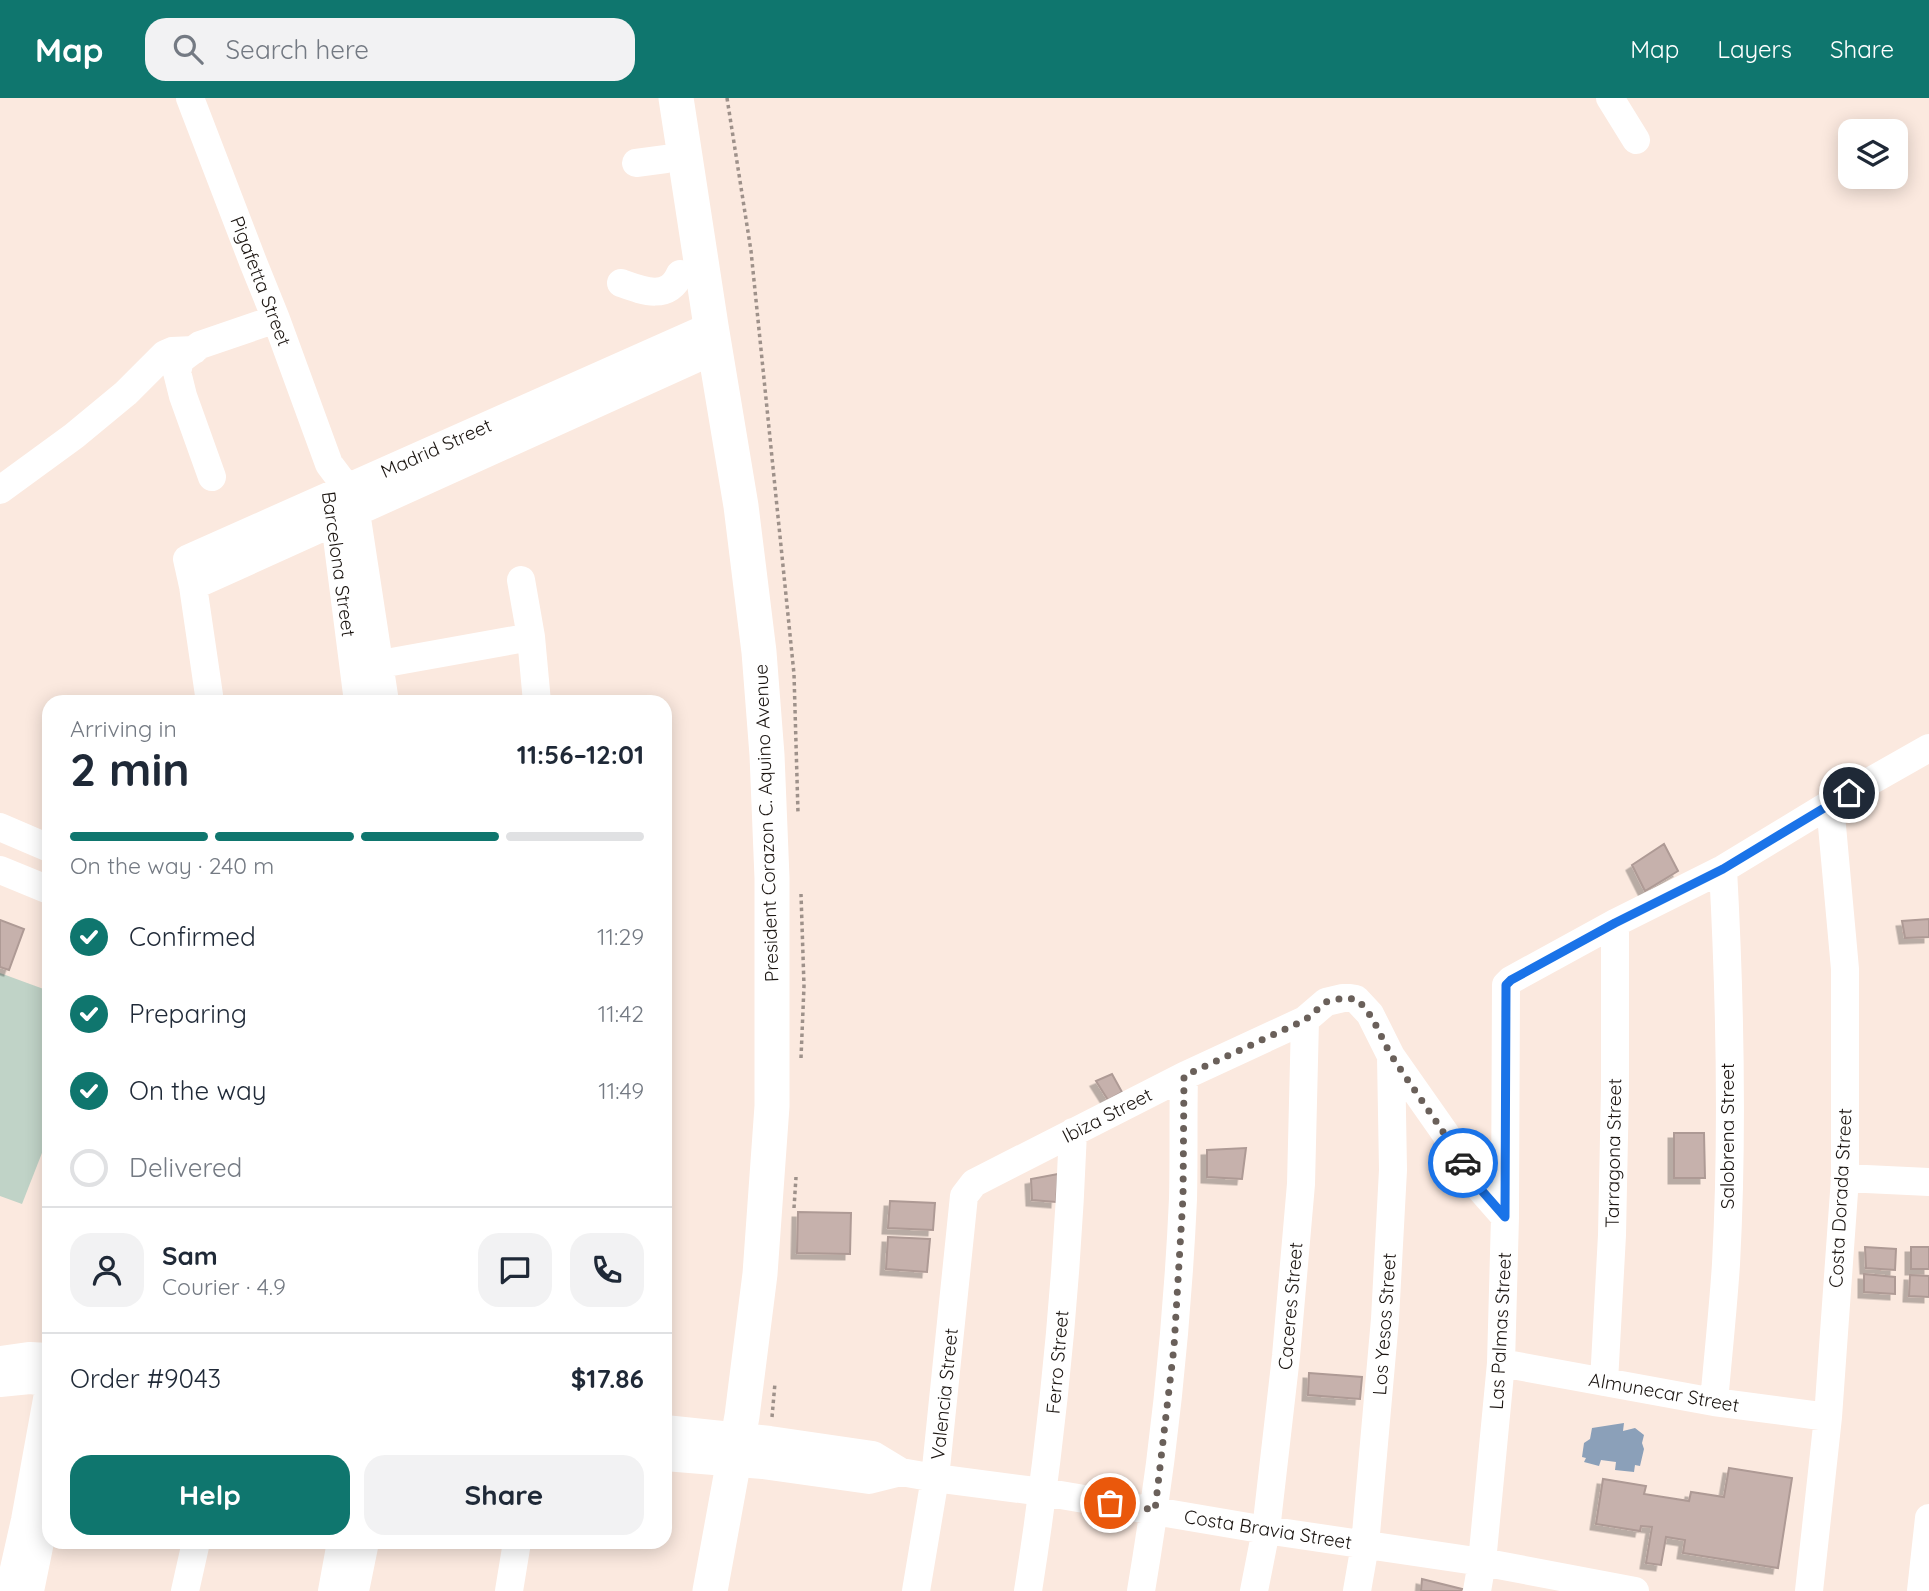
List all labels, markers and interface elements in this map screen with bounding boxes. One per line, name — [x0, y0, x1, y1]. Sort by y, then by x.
search box — [145, 18, 635, 81]
text: Map — [35, 29, 103, 70]
icon: search — [169, 30, 207, 68]
text: Search here — [225, 33, 369, 66]
text: Map — [1630, 34, 1679, 64]
text: Layers — [1717, 34, 1792, 64]
text: Share — [1830, 34, 1894, 64]
map controls — [1838, 119, 1908, 189]
button: layers — [1838, 119, 1908, 189]
street label: Pigafetta Street — [225, 213, 297, 349]
street label: Madrid Street — [377, 413, 495, 483]
street label: Barcelona Street — [317, 490, 361, 638]
street label: President Corazon C. Aquino Avenue — [748, 664, 784, 982]
text: Arriving in — [70, 714, 177, 743]
text: 11:56–12:01 — [517, 738, 644, 771]
text: 2 min — [70, 740, 190, 798]
pin — [1819, 763, 1879, 823]
icon: home — [1830, 774, 1868, 812]
text: On the way · 240 m — [70, 851, 274, 880]
icon: check — [70, 918, 108, 956]
text: Confirmed — [129, 920, 256, 953]
text: 11:29 — [597, 922, 644, 951]
icon: check — [70, 995, 108, 1033]
text: Preparing — [129, 997, 247, 1030]
text: 11:42 — [598, 999, 644, 1028]
street label: Salobrena Street — [1715, 1063, 1739, 1209]
icon: check — [70, 1072, 108, 1110]
text: On the way — [129, 1074, 267, 1107]
text: 11:49 — [598, 1076, 644, 1105]
street label: Tarragona Street — [1600, 1078, 1626, 1228]
street label: Ibiza Street — [1058, 1082, 1156, 1148]
street label: Costa Dorada Street — [1823, 1108, 1857, 1288]
courier — [1428, 1128, 1498, 1198]
icon: car — [1444, 1144, 1482, 1182]
text: Delivered — [129, 1151, 242, 1184]
button: person — [70, 1233, 144, 1307]
button: chat — [478, 1233, 552, 1307]
button: phone — [570, 1233, 644, 1307]
text: Sam — [162, 1239, 218, 1272]
street label: Caceres Street — [1272, 1241, 1308, 1371]
street label: Los Yesos Street — [1367, 1252, 1401, 1396]
street label: Las Palmas Street — [1484, 1252, 1516, 1410]
text: Courier · 4.9 — [162, 1272, 286, 1301]
street label: Ferro Street — [1041, 1309, 1073, 1415]
street label: Valencia Street — [925, 1327, 963, 1461]
text: Order #9043 — [70, 1362, 221, 1395]
text: $17.86 — [571, 1362, 644, 1395]
street label: Almunecar Street — [1587, 1367, 1741, 1417]
button: Help — [70, 1455, 350, 1535]
button: Share — [364, 1455, 644, 1535]
pin — [1080, 1473, 1140, 1533]
icon: bag — [1091, 1484, 1129, 1522]
street label: Costa Bravia Street — [1182, 1504, 1354, 1554]

